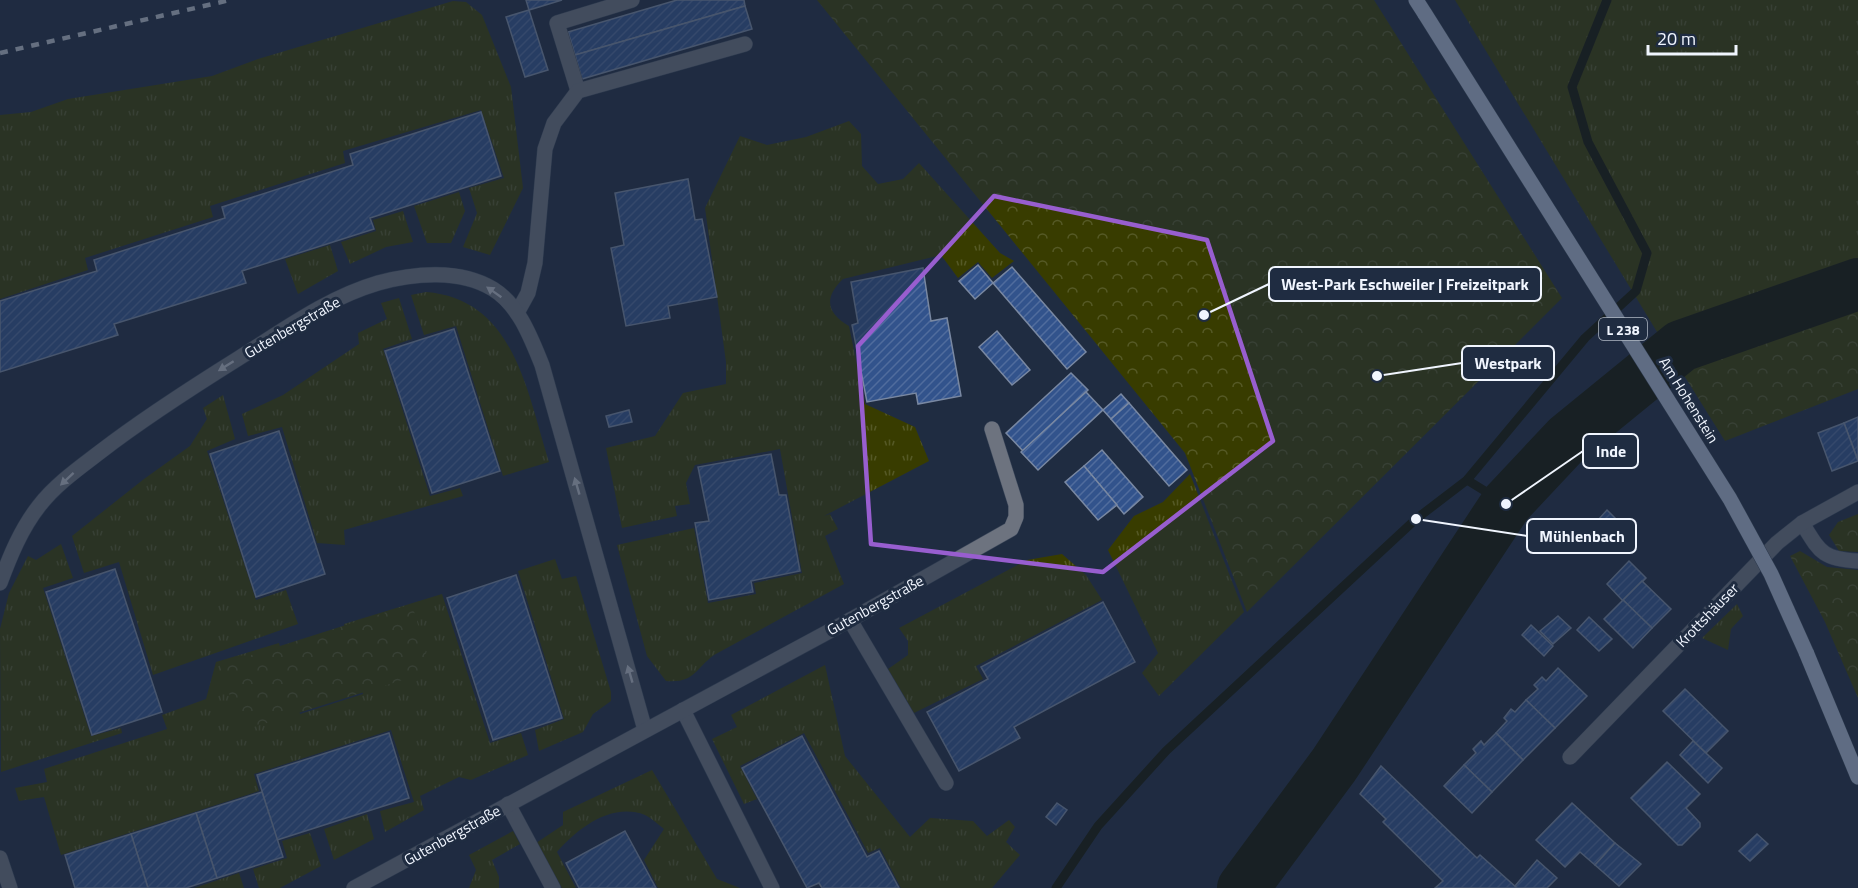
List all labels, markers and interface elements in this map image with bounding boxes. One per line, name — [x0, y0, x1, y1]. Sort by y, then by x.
scale bar — [1648, 18, 1736, 56]
text: 20 m — [1657, 25, 1696, 52]
callout: West-Park Eschweiler | Freizeitpark — [1269, 267, 1541, 301]
text: West-Park Eschweiler | Freizeitpark — [1281, 272, 1530, 296]
one-way arrow — [486, 286, 502, 298]
street label: Gutenbergstraße — [240, 290, 344, 364]
road number: L 238 — [1599, 318, 1647, 340]
callout: Westpark — [1462, 346, 1554, 380]
text: Westpark — [1474, 351, 1542, 375]
street label: Am Hohenstein — [1653, 353, 1725, 447]
one-way arrow — [218, 360, 234, 371]
callout: Inde — [1583, 434, 1638, 468]
text: Inde — [1596, 439, 1626, 463]
one-way arrow — [61, 471, 75, 485]
one-way arrow — [572, 477, 581, 495]
callout: Mühlenbach — [1527, 519, 1636, 553]
text: Mühlenbach — [1539, 524, 1625, 548]
street label: Gutenbergstraße — [822, 569, 928, 641]
street label: Krottshäuser — [1670, 577, 1744, 653]
one-way arrow — [625, 665, 634, 683]
street label: Gutenbergstraße — [399, 799, 505, 871]

